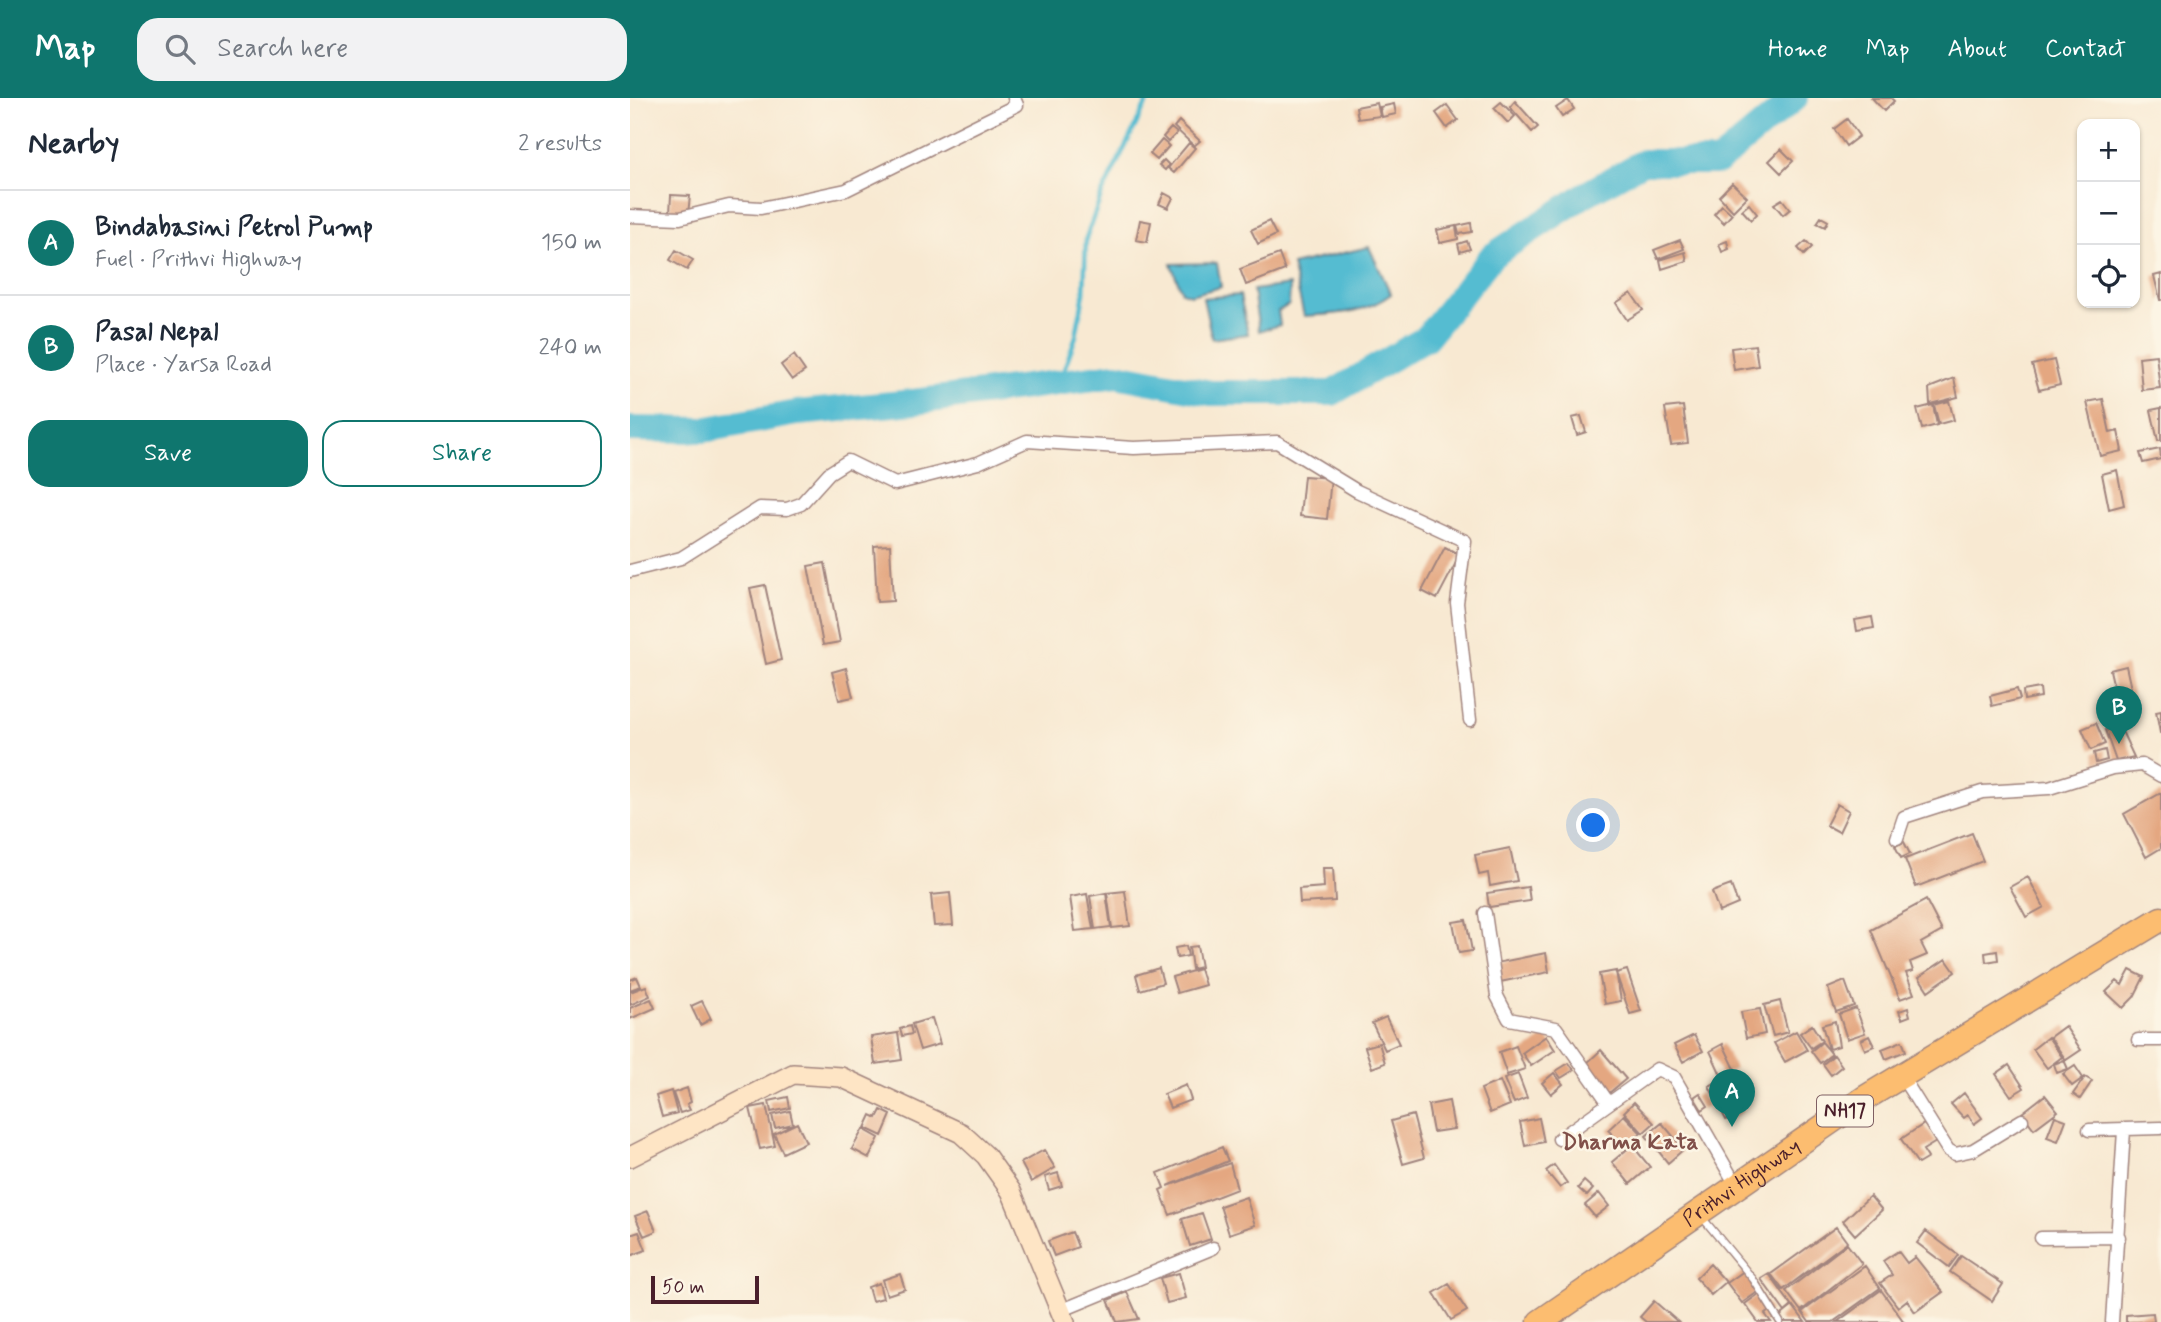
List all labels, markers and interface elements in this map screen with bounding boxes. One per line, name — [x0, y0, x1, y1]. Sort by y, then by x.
search box — [137, 18, 627, 81]
text: Map — [35, 27, 95, 71]
icon: search — [161, 30, 199, 68]
text: Search here — [217, 32, 348, 66]
text: Home — [1768, 34, 1828, 65]
text: Map — [1866, 34, 1910, 65]
text: About — [1948, 34, 2007, 65]
text: Contact — [2045, 34, 2126, 65]
map controls — [2077, 119, 2140, 308]
button: + — [2077, 119, 2140, 182]
text: Nearby — [28, 124, 119, 163]
text: 2 results — [518, 129, 602, 159]
button: − — [2077, 182, 2140, 245]
text: Bindabasini Petrol Pump — [95, 211, 373, 245]
text: A — [43, 228, 59, 258]
text: 150 m — [541, 228, 602, 258]
text: Fuel · Prithvi Highway — [95, 245, 302, 275]
button: locate — [2077, 245, 2140, 308]
text: Pasal Nepal — [95, 316, 218, 350]
text: B — [44, 333, 58, 363]
text: 240 m — [538, 333, 602, 363]
text: Place · Yarsa Road — [95, 350, 272, 380]
button: Save — [28, 420, 308, 487]
button: Share — [322, 420, 602, 487]
pin: B — [2096, 686, 2142, 744]
your location — [1576, 808, 1610, 842]
pin: A — [1709, 1069, 1755, 1127]
road number: NH17 — [1817, 1096, 1873, 1126]
district label: Dharma Kata — [1562, 1128, 1699, 1158]
street label: Prithvi Highway — [1677, 1132, 1806, 1234]
scale bar — [651, 1273, 760, 1305]
text: 50 m — [662, 1275, 705, 1300]

